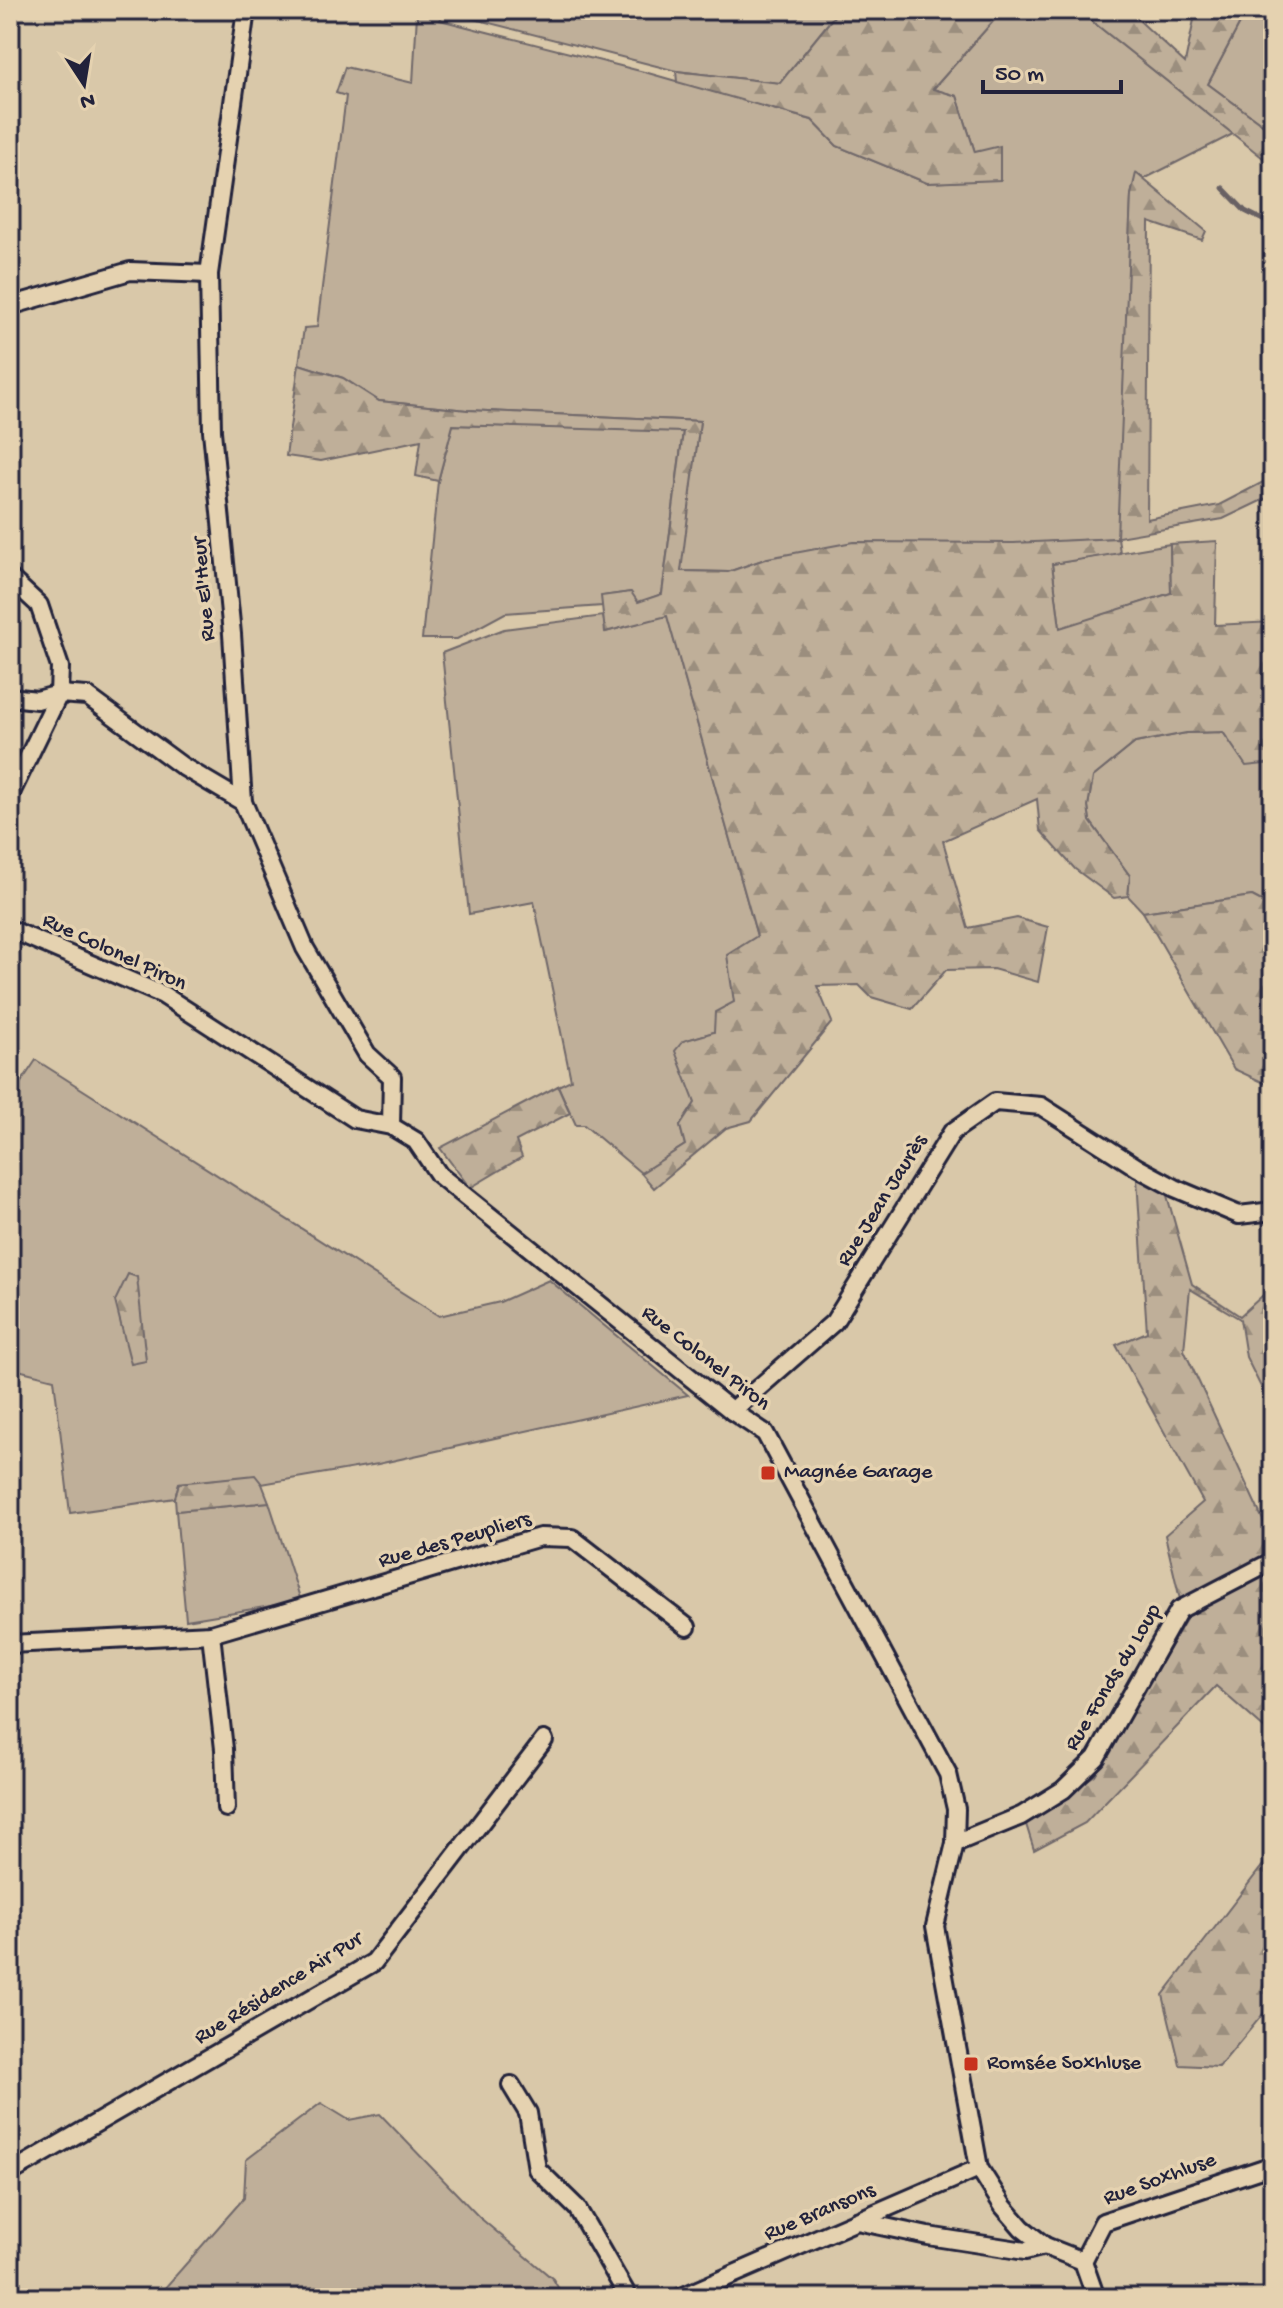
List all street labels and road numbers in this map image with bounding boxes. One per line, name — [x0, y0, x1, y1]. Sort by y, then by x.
street label: Rue El'Heur — [187, 534, 223, 642]
street label: Rue Colonel Piron — [38, 908, 191, 998]
street label: Rue Jean Jaurès — [832, 1129, 934, 1272]
street label: Rue Colonel Piron — [635, 1301, 775, 1418]
street label: Rue des Peupliers — [376, 1507, 535, 1575]
street label: Rue Fonds du Loup — [1060, 1600, 1168, 1756]
street label: Rue Résidence Air Pur — [190, 1925, 370, 2051]
street label: Rue Soxhluse — [1100, 2147, 1221, 2212]
street label: Rue Bransons — [761, 2178, 880, 2248]

